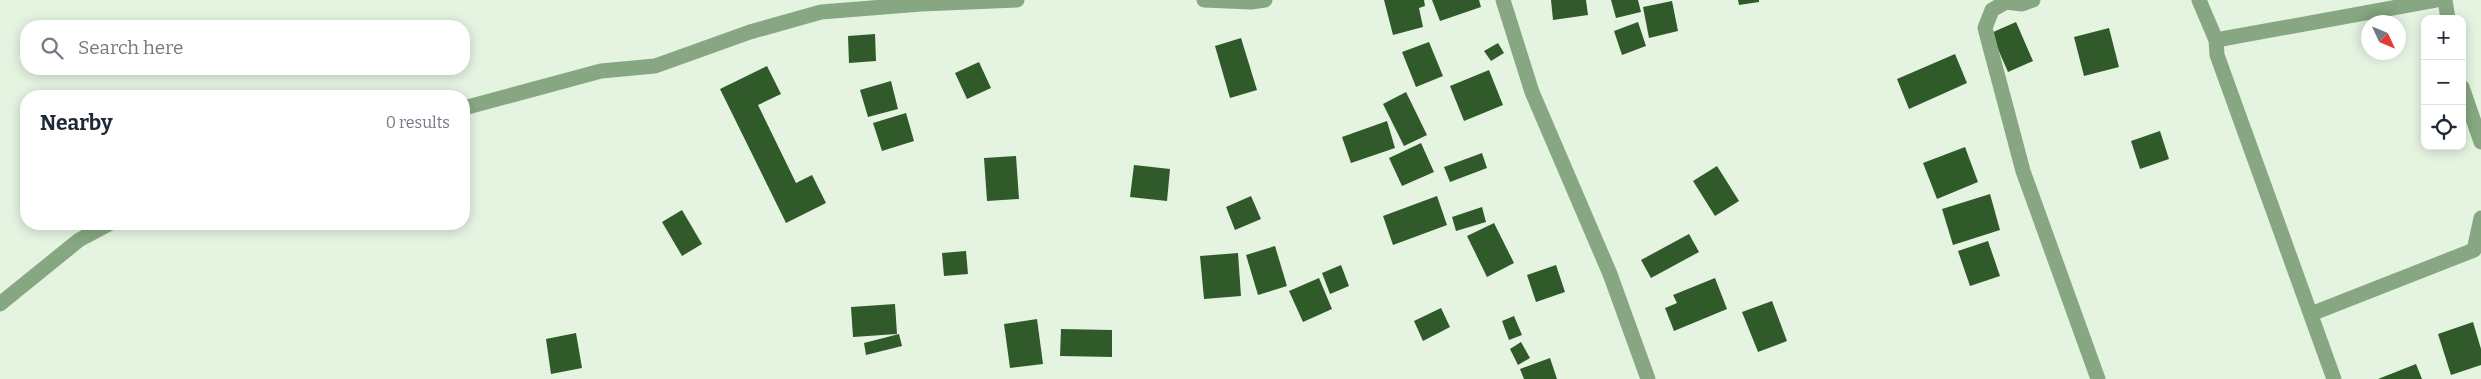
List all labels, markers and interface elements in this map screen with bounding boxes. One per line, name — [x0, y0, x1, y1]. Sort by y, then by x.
north arrow — [2361, 15, 2406, 60]
map controls — [2421, 15, 2466, 150]
button: + — [2421, 15, 2466, 60]
search box — [20, 20, 470, 75]
icon: search — [38, 34, 66, 62]
text: Search here — [78, 36, 183, 59]
button: − — [2421, 60, 2466, 105]
button: locate — [2421, 105, 2466, 150]
text: Nearby — [40, 110, 113, 136]
text: 0 results — [386, 113, 450, 132]

